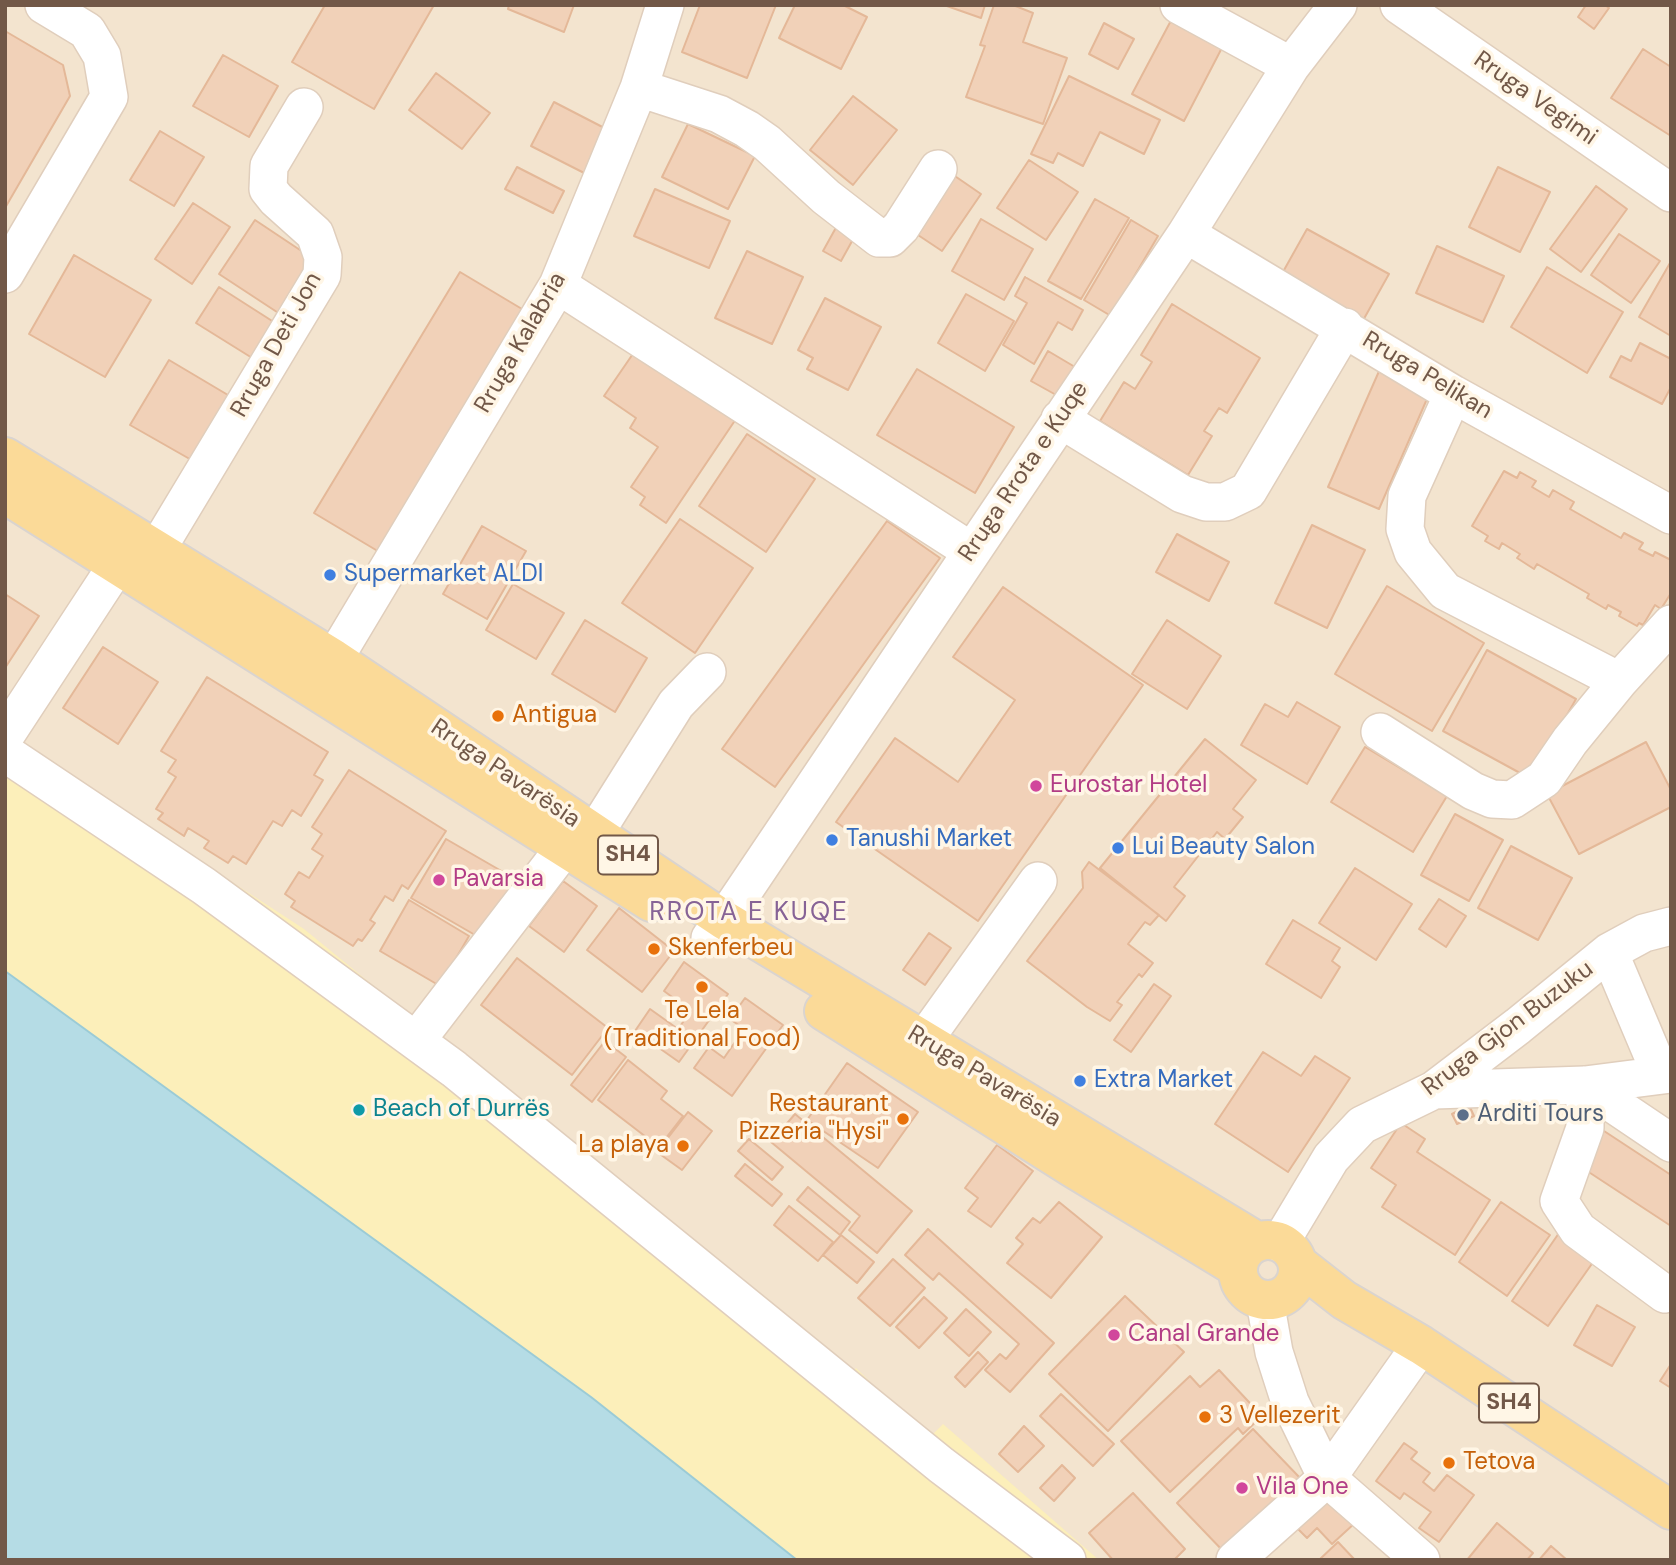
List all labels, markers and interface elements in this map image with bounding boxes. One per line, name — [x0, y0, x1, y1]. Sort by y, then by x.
street label: Rruga Vegimi — [1468, 46, 1602, 152]
street label: Rruga Deti Jon — [225, 268, 329, 422]
street label: Rruga Kalabria — [469, 268, 573, 418]
street label: Rruga Pelikan — [1357, 326, 1497, 426]
street label: Rruga Rrota e Kuqe — [953, 376, 1095, 568]
place label: Supermarket ALDI — [344, 561, 543, 589]
marker: Supermarket ALDI — [322, 567, 338, 583]
place label: Antigua — [512, 702, 597, 730]
marker: Antigua — [490, 708, 506, 724]
street label: Rruga Pavarësia — [425, 713, 585, 835]
place label: Eurostar Hotel — [1050, 772, 1207, 800]
marker: Eurostar Hotel — [1028, 778, 1044, 794]
place label: Tanushi Market — [846, 826, 1012, 854]
marker: Tanushi Market — [824, 832, 840, 848]
place label: Lui Beauty Salon — [1132, 834, 1315, 862]
road number: SH4 — [598, 835, 658, 874]
marker: Lui Beauty Salon — [1110, 840, 1126, 856]
place label: Pavarsia — [453, 866, 544, 894]
marker: Pavarsia — [431, 872, 447, 888]
district label: RROTA E KUQE — [651, 897, 847, 929]
place label: Skenferbeu — [668, 935, 793, 963]
marker: Skenferbeu — [646, 941, 662, 957]
street label: Rruga Gjon Buzuku — [1417, 955, 1599, 1103]
marker: Te Lela (Traditional Food) — [694, 979, 710, 995]
place label: Te Lela (Traditional Food) — [604, 998, 800, 1054]
street label: Rruga Pavarësia — [902, 1020, 1066, 1134]
place label: Extra Market — [1094, 1067, 1233, 1095]
marker: Extra Market — [1072, 1073, 1088, 1089]
place label: Restaurant Pizzeria "Hysi" — [739, 1091, 889, 1147]
place label: Beach of Durrës — [373, 1096, 550, 1124]
place label: Arditi Tours — [1477, 1101, 1604, 1129]
marker: Beach of Durrës — [351, 1102, 367, 1118]
marker: Arditi Tours — [1455, 1107, 1471, 1123]
marker: Restaurant Pizzeria "Hysi" — [895, 1111, 911, 1127]
place label: La playa — [578, 1132, 669, 1160]
marker: La playa — [675, 1138, 691, 1154]
place label: Canal Grande — [1128, 1321, 1279, 1349]
marker: Canal Grande — [1106, 1327, 1122, 1343]
road number: SH4 — [1479, 1384, 1539, 1422]
place label: 3 Vellezerit — [1219, 1403, 1341, 1431]
marker: 3 Vellezerit — [1197, 1409, 1213, 1425]
place label: Tetova — [1463, 1449, 1535, 1477]
marker: Tetova — [1441, 1455, 1457, 1471]
place label: Vila One — [1256, 1474, 1349, 1502]
marker: Vila One — [1234, 1480, 1250, 1496]

